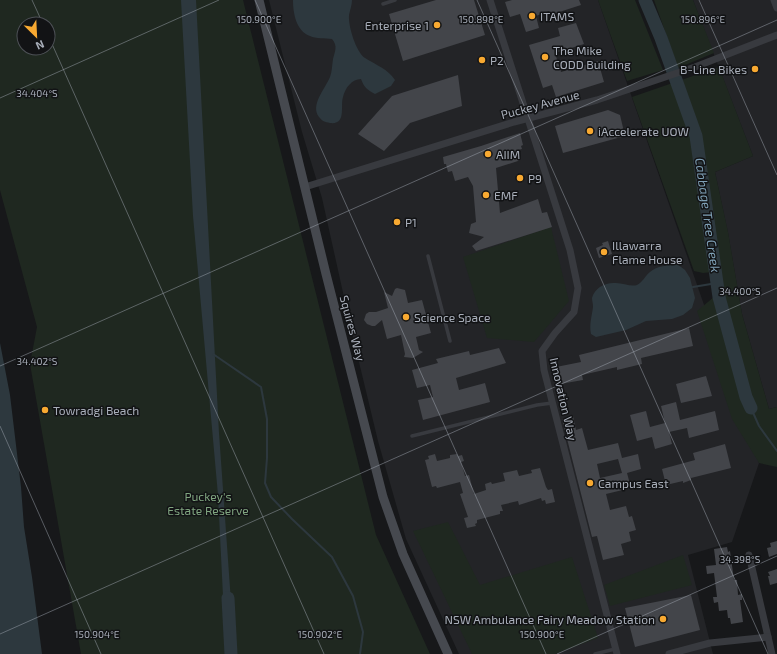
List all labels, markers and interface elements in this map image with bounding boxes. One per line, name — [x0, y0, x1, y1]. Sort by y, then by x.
place label: ITAMS — [540, 9, 574, 23]
marker: ITAMS — [527, 11, 537, 21]
text: 150.900°E — [237, 13, 282, 25]
text: 150.898°E — [459, 13, 504, 25]
text: 150.896°E — [681, 13, 726, 25]
north arrow — [16, 16, 56, 56]
place label: Enterprise 1 — [365, 18, 429, 32]
marker: Enterprise 1 — [432, 20, 442, 30]
text: N — [34, 38, 47, 53]
place label: The Mike CODD Building — [553, 43, 631, 71]
marker: The Mike CODD Building — [540, 52, 550, 62]
place label: P2 — [490, 53, 504, 67]
marker: P2 — [477, 55, 487, 65]
place label: B-Line Bikes — [680, 62, 747, 76]
marker: B-Line Bikes — [750, 64, 760, 74]
text: 34.404°S — [16, 87, 58, 99]
street label: Puckey Avenue — [499, 87, 581, 121]
place label: iAccelerate UOW — [598, 124, 689, 138]
marker: iAccelerate UOW — [585, 126, 595, 136]
place label: AIIM — [496, 147, 520, 161]
marker: AIIM — [483, 149, 493, 159]
water label: Cabbage Tree Creek — [692, 157, 724, 274]
place label: P9 — [528, 171, 542, 185]
marker: P9 — [515, 173, 525, 183]
place label: EMF — [494, 188, 518, 202]
marker: EMF — [481, 190, 491, 200]
place label: P1 — [405, 215, 417, 229]
marker: P1 — [392, 217, 402, 227]
place label: Illawarra Flame House — [612, 238, 682, 266]
marker: Illawarra Flame House — [599, 247, 609, 257]
text: 34.400°S — [719, 285, 761, 297]
street label: Squires Way — [338, 294, 369, 363]
place label: Science Space — [414, 310, 490, 324]
marker: Science Space — [401, 312, 411, 322]
text: 34.402°S — [17, 355, 58, 367]
street label: Innovation Way — [548, 356, 580, 442]
place label: Towradgi Beach — [53, 403, 139, 417]
marker: Towradgi Beach — [40, 405, 50, 415]
place label: Campus East — [598, 476, 669, 490]
marker: Campus East — [585, 478, 595, 488]
park label: Puckey's Estate Reserve — [167, 489, 249, 517]
text: 34.398°S — [720, 553, 761, 565]
place label: NSW Ambulance Fairy Meadow Station — [445, 612, 655, 626]
marker: NSW Ambulance Fairy Meadow Station — [658, 614, 668, 624]
text: 150.904°E — [75, 628, 120, 640]
text: 150.902°E — [298, 628, 343, 640]
text: 150.900°E — [520, 628, 565, 640]

